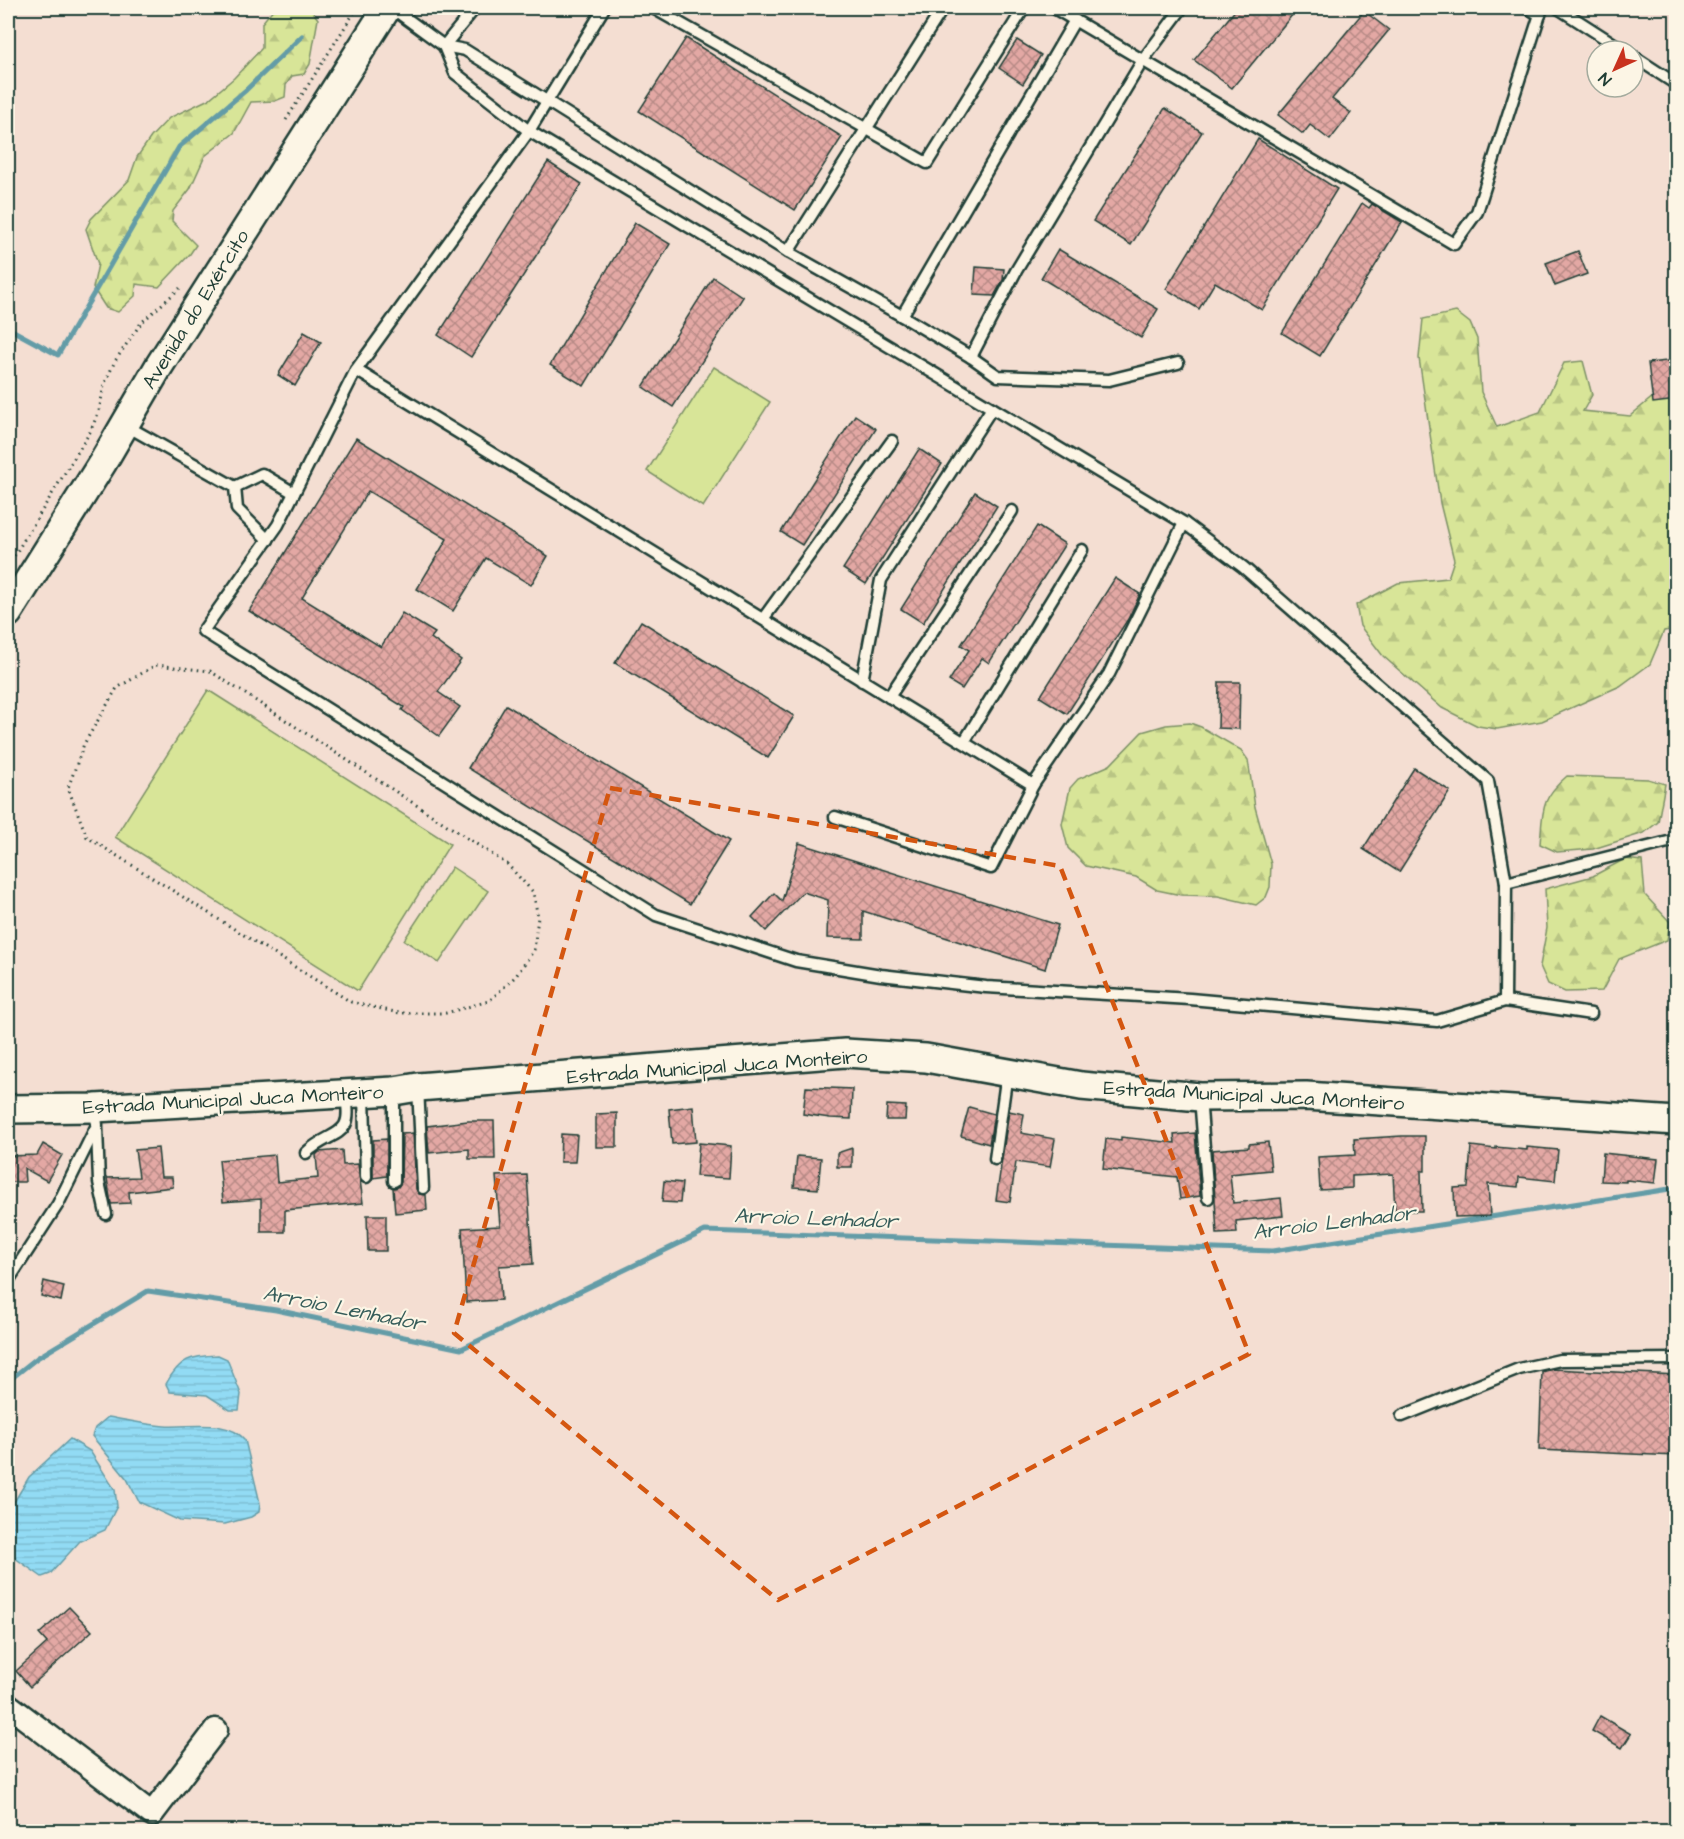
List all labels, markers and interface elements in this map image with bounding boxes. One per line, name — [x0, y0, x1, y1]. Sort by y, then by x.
north arrow — [1585, 39, 1645, 99]
text: N — [1594, 68, 1616, 90]
street label: Avenida do Exército — [135, 224, 256, 395]
street label: Estrada Municipal Juca Monteiro — [566, 1043, 868, 1091]
street label: Estrada Municipal Juca Monteiro — [1103, 1074, 1405, 1118]
street label: Estrada Municipal Juca Monteiro — [82, 1078, 384, 1122]
water label: Arroio Lenhador — [1251, 1198, 1419, 1247]
water label: Arroio Lenhador — [734, 1201, 901, 1236]
water label: Arroio Lenhador — [261, 1279, 429, 1339]

